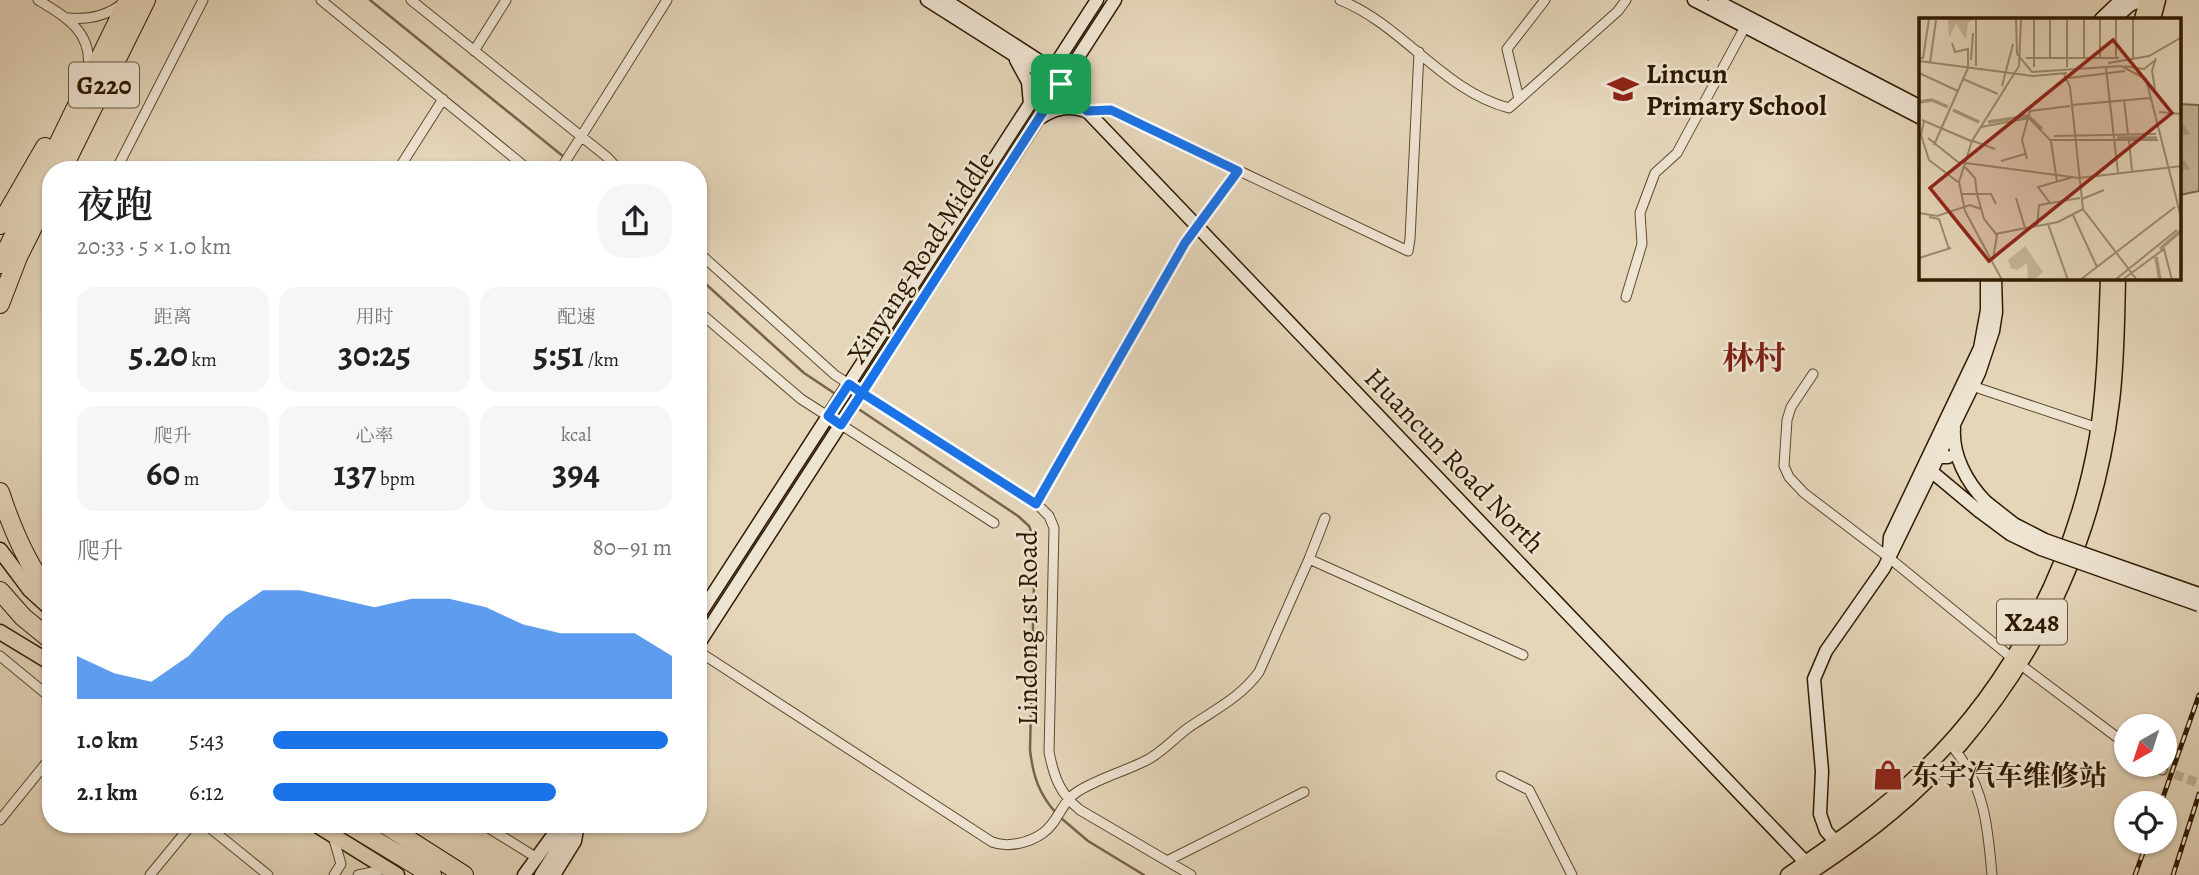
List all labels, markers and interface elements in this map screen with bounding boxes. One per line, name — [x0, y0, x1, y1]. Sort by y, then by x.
inset map — [1919, 18, 2182, 280]
pin — [1031, 54, 1091, 114]
place label: Lincun Primary School — [1646, 55, 1827, 125]
road number: G220 — [69, 62, 139, 108]
icon: arrive — [1042, 65, 1080, 103]
school or university icon: Lincun Primary School — [1606, 72, 1640, 106]
street label: Xinyang Road Middle — [838, 144, 1004, 371]
text: 夜跑 — [77, 179, 153, 231]
button: share — [598, 184, 672, 258]
text: 20:33 · 5 × 1.0 km — [77, 231, 231, 262]
text: 距离 — [154, 304, 192, 330]
text: 用时 — [355, 304, 394, 330]
text: 配速 — [557, 304, 595, 330]
text: 5.20 — [129, 330, 188, 378]
text: 30:25 — [338, 330, 411, 378]
text: 5:51 — [533, 330, 584, 378]
district label: 林村 — [1722, 336, 1786, 380]
text: km — [188, 347, 217, 373]
text: /km — [584, 347, 619, 373]
street label: Huancun Road North — [1356, 359, 1553, 562]
text: kcal — [561, 422, 591, 448]
text: 爬升 — [154, 423, 192, 449]
text: 心率 — [355, 423, 394, 449]
text: 394 — [552, 448, 600, 496]
text: 60 — [146, 449, 180, 497]
text: 137 — [334, 449, 376, 497]
text: m — [180, 466, 200, 492]
text: bpm — [376, 466, 415, 492]
street label: Lindong 1st Road — [1009, 529, 1047, 726]
text: 80–91 m — [593, 532, 672, 563]
text: 爬升 — [77, 535, 123, 566]
road number: X248 — [1997, 600, 2067, 644]
north arrow — [2114, 714, 2177, 777]
map controls — [2114, 714, 2177, 854]
text: 1.0 km — [77, 725, 138, 756]
text: 5:43 — [189, 725, 224, 756]
place label: 东宇汽车维修站 — [1911, 757, 2107, 795]
shop icon: 东宇汽车维修站 — [1871, 758, 1905, 792]
text: 2.1 km — [77, 777, 138, 808]
text: 6:12 — [189, 777, 224, 808]
button: locate — [2114, 791, 2177, 854]

